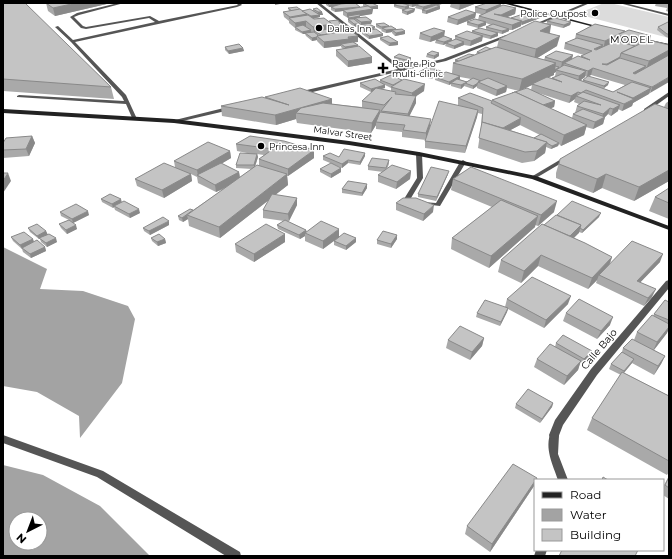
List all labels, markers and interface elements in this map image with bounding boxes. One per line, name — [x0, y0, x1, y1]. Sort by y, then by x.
place label: Police Outpost — [520, 8, 587, 19]
marker: Police Outpost — [590, 8, 600, 18]
marker: Dallas Inn — [314, 23, 324, 33]
place label: Dallas Inn — [327, 23, 372, 34]
district label: MODEL — [610, 33, 654, 46]
place label: Padre Pio multi-clinic — [392, 58, 443, 79]
marker: Padre Pio multi-clinic — [377, 62, 389, 74]
street label: Malvar Street — [313, 123, 374, 143]
marker: Princesa Inn — [256, 141, 266, 151]
place label: Princesa Inn — [269, 141, 325, 152]
street label: Calle Bajo — [578, 326, 620, 372]
legend — [534, 479, 664, 551]
text: Road — [570, 487, 601, 502]
text: Water — [570, 507, 607, 522]
north arrow — [8, 511, 48, 551]
text: Building — [570, 527, 621, 542]
text: N — [13, 530, 29, 547]

